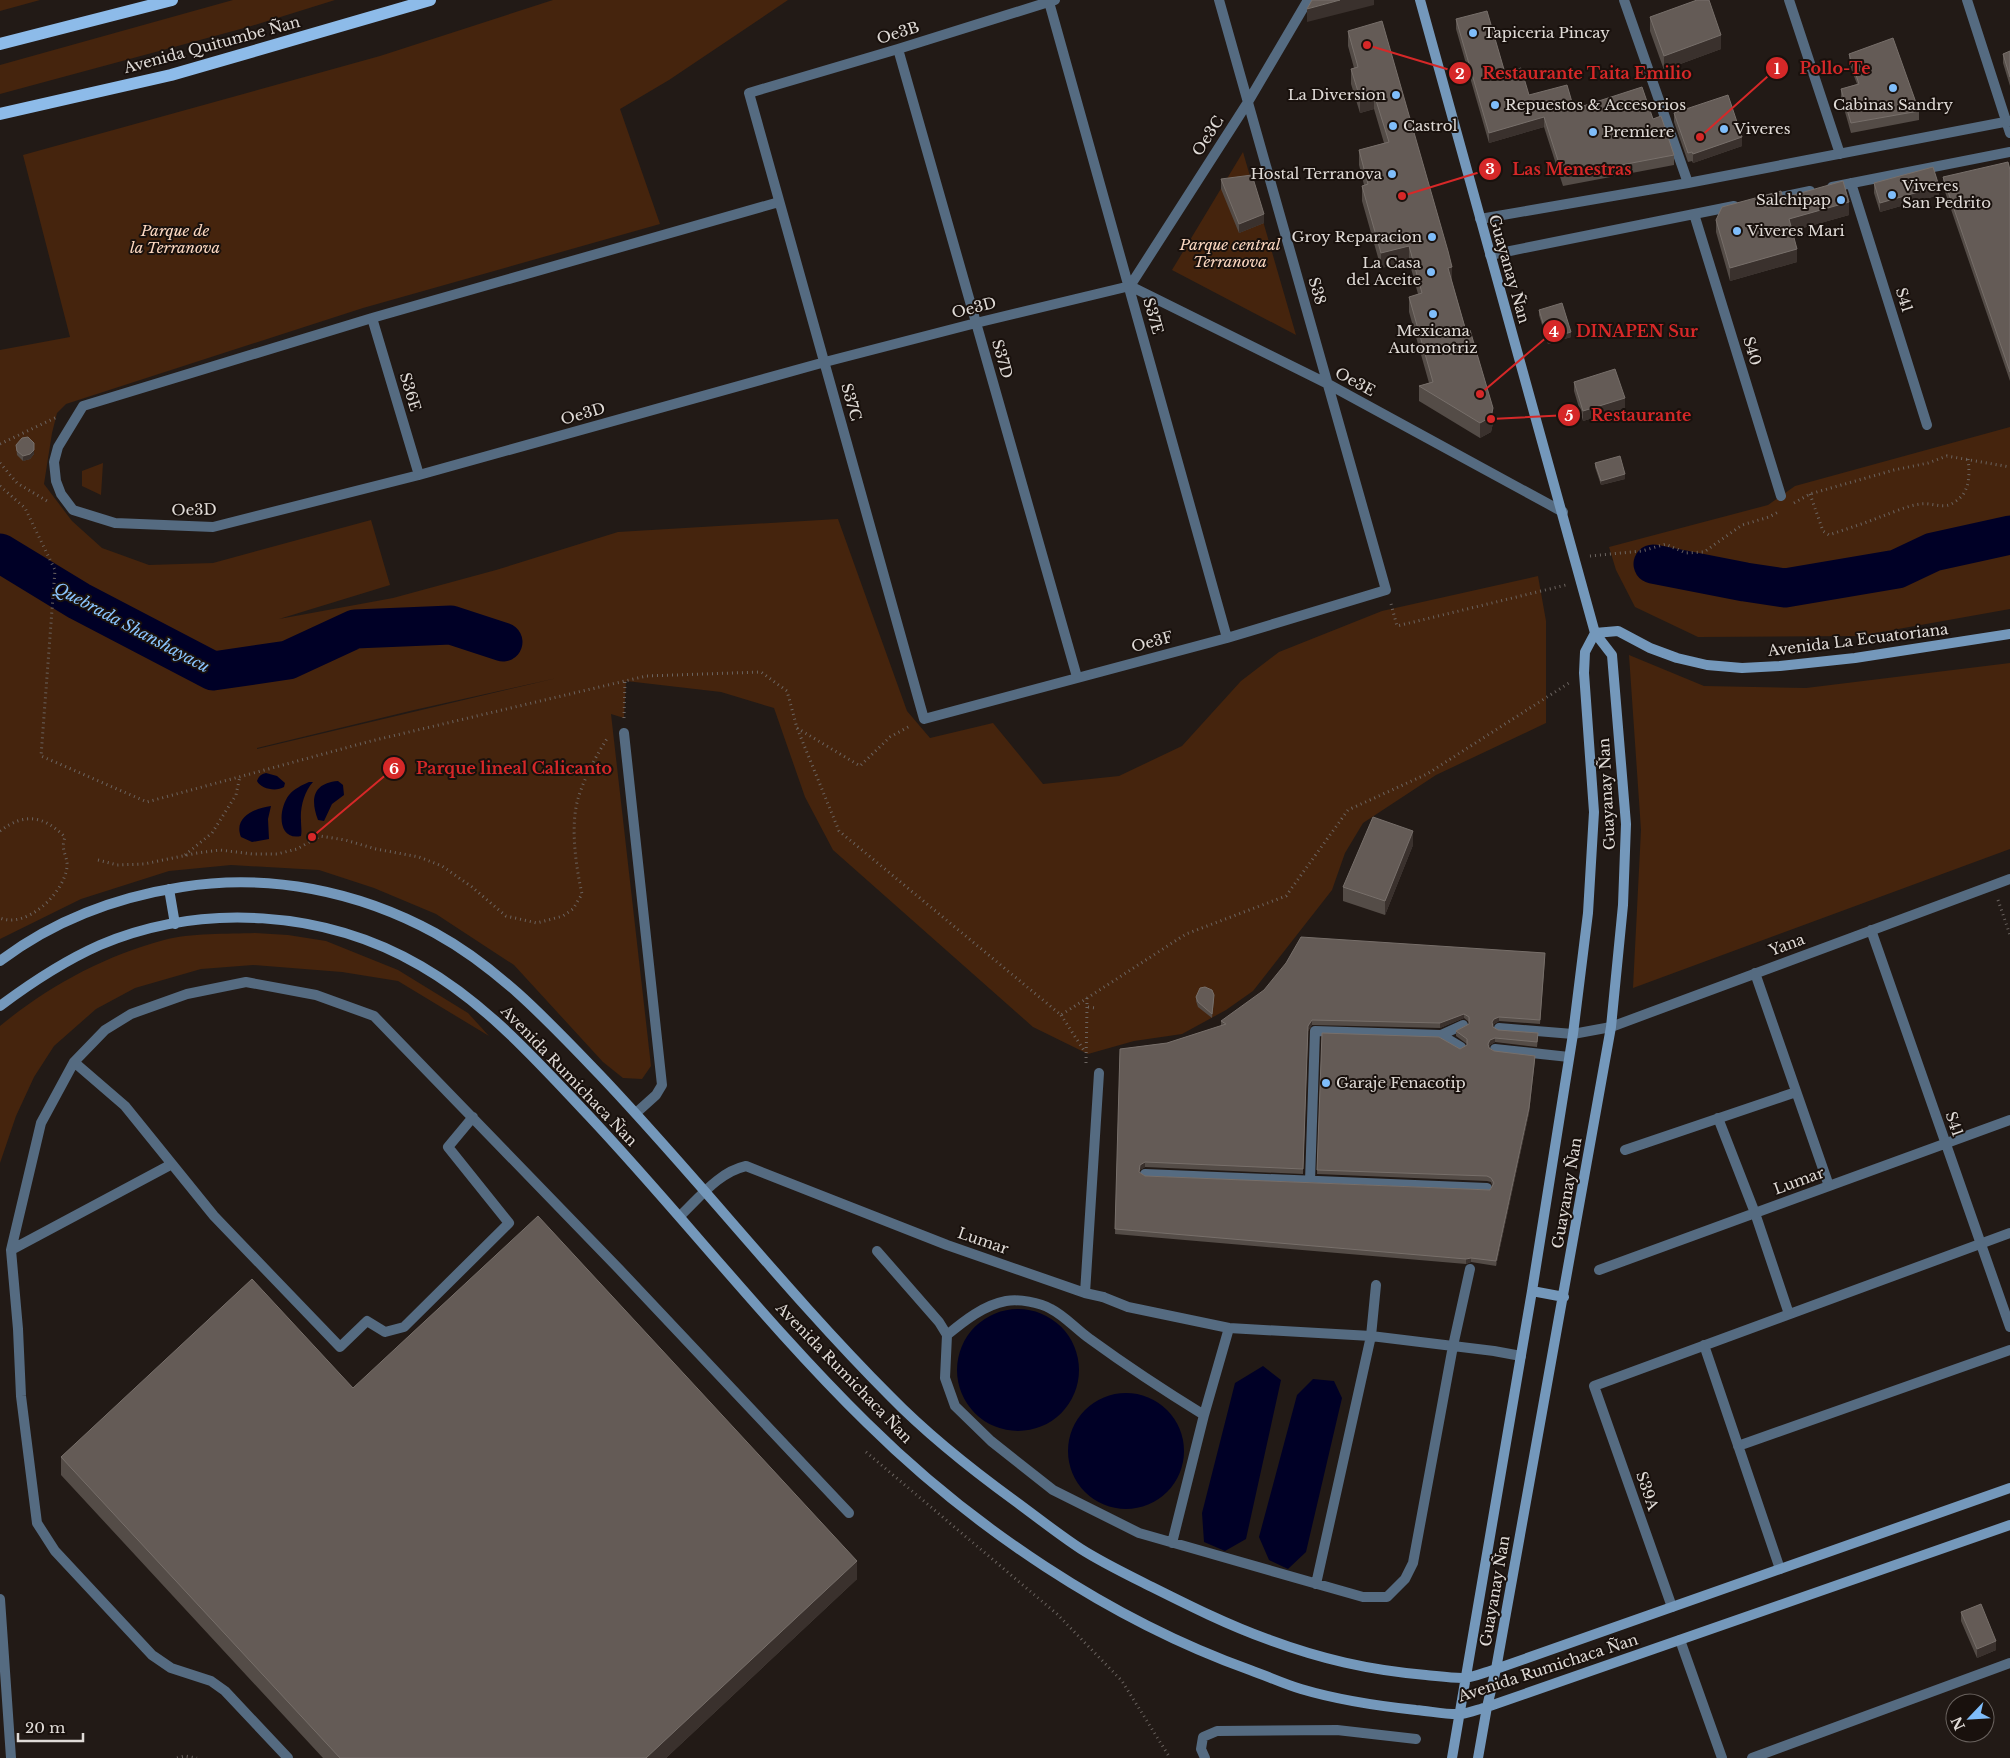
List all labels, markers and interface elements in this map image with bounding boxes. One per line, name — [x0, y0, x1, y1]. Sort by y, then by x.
street label: Avenida Quitumbe Ñan — [121, 12, 302, 77]
street label: Oe3B — [874, 17, 921, 48]
place label: Tapiceria Pincay — [1483, 23, 1610, 42]
marker: Tapiceria Pincay — [1467, 27, 1479, 39]
callout: Pollo-Te — [1764, 53, 1880, 84]
callout: Restaurante Taita Emilio — [1447, 58, 1702, 89]
text: Pollo-Te — [1799, 58, 1871, 78]
text: 1 — [1774, 59, 1781, 78]
text: Restaurante Taita Emilio — [1482, 63, 1692, 83]
text: 2 — [1455, 64, 1465, 83]
marker: Cabinas Sandry — [1887, 82, 1899, 94]
place label: La Diversion — [1288, 85, 1386, 104]
marker: La Diversion — [1390, 89, 1402, 101]
place label: Repuestos & Accesorios — [1505, 95, 1686, 114]
place label: Cabinas Sandry — [1833, 95, 1954, 114]
marker: Repuestos & Accesorios — [1489, 99, 1501, 111]
street label: Oe3C — [1188, 112, 1228, 159]
place label: Castrol — [1403, 116, 1458, 135]
place label: Viveres — [1733, 119, 1791, 138]
marker: Castrol — [1387, 120, 1399, 132]
place label: Premiere — [1603, 122, 1674, 141]
marker: Viveres — [1718, 123, 1730, 135]
marker: Premiere — [1587, 126, 1599, 138]
callout: Las Menestras — [1478, 153, 1642, 184]
text: 3 — [1485, 159, 1495, 178]
text: Las Menestras — [1512, 159, 1632, 179]
place label: Hostal Terranova — [1250, 164, 1383, 183]
marker: Hostal Terranova — [1386, 168, 1398, 180]
place label: Viveres San Pedrito — [1901, 176, 1991, 212]
marker: Viveres San Pedrito — [1886, 189, 1898, 201]
place label: Salchipap — [1756, 190, 1831, 209]
marker: Salchipap — [1835, 194, 1847, 206]
street label: Guayanay Ñan — [1485, 212, 1534, 325]
park label: Parque de la Terranova — [130, 221, 220, 257]
place label: Viveres Mari — [1746, 221, 1845, 240]
marker: Viveres Mari — [1731, 225, 1743, 237]
place label: Groy Reparacion — [1291, 227, 1422, 246]
marker: Groy Reparacion — [1426, 231, 1438, 243]
park label: Parque central Terranova — [1178, 235, 1281, 271]
place label: La Casa del Aceite — [1346, 253, 1422, 289]
marker: La Casa del Aceite — [1425, 266, 1437, 278]
street label: S38 — [1304, 275, 1330, 307]
street label: S41 — [1892, 285, 1917, 315]
street label: Oe3D — [950, 293, 998, 322]
street label: S37E — [1139, 295, 1168, 337]
marker: Mexicana Automotriz — [1427, 308, 1439, 320]
callout: DINAPEN Sur — [1541, 316, 1708, 347]
place label: Mexicana Automotriz — [1387, 321, 1478, 357]
text: DINAPEN Sur — [1576, 321, 1698, 341]
text: 4 — [1549, 322, 1559, 341]
street label: S40 — [1739, 334, 1766, 368]
street label: S37D — [988, 337, 1017, 381]
street label: Oe3E — [1332, 363, 1379, 400]
street label: S36E — [396, 370, 425, 414]
street label: S37C — [837, 381, 866, 423]
street label: Oe3D — [558, 398, 607, 429]
callout: Restaurante — [1556, 400, 1702, 431]
text: Restaurante — [1591, 405, 1691, 425]
text: 5 — [1565, 406, 1574, 425]
street label: Oe3D — [171, 500, 217, 519]
water label: Quebrada Shanshayacu — [51, 578, 213, 676]
street label: Avenida La Ecuatoriana — [1766, 619, 1950, 660]
street label: Oe3F — [1129, 627, 1175, 656]
street label: Guayanay Ñan — [1594, 737, 1619, 851]
callout: Parque lineal Calicanto — [381, 753, 622, 784]
text: Parque lineal Calicanto — [416, 758, 612, 778]
text: 6 — [389, 759, 399, 778]
street label: Yana — [1765, 929, 1808, 960]
street label: Avenida Rumichaca Ñan — [497, 1001, 642, 1150]
place label: Garaje Fenacotip — [1336, 1073, 1466, 1092]
marker: Garaje Fenacotip — [1320, 1077, 1332, 1089]
street label: S41 — [1941, 1109, 1968, 1139]
street label: Guayanay Ñan — [1547, 1136, 1586, 1250]
street label: Lumar — [1771, 1162, 1828, 1198]
street label: Lumar — [955, 1223, 1012, 1258]
street label: Avenida Rumichaca Ñan — [772, 1298, 917, 1447]
street label: S39A — [1632, 1469, 1663, 1513]
street label: Guayanay Ñan — [1475, 1534, 1514, 1648]
street label: Avenida Rumichaca Ñan — [1455, 1629, 1640, 1706]
north arrow — [1945, 1693, 1995, 1743]
scale bar — [18, 1710, 82, 1742]
text: N — [1947, 1714, 1969, 1733]
text: 20 m — [25, 1718, 65, 1737]

